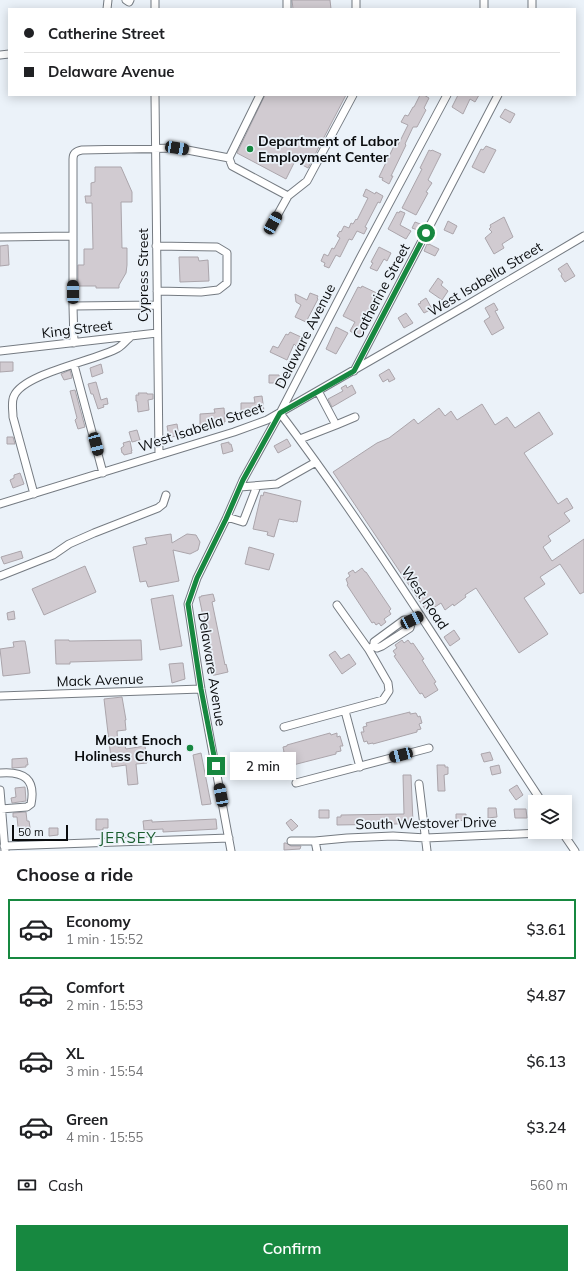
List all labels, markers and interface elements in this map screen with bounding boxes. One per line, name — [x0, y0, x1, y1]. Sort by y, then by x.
text: Catherine Street — [48, 24, 165, 43]
text: Delaware Avenue — [48, 62, 175, 81]
place label: Department of Labor Employment Center — [258, 132, 399, 166]
car — [164, 140, 190, 156]
marker: Department of Labor Employment Center — [245, 144, 255, 154]
car — [262, 210, 284, 236]
route start — [417, 224, 435, 242]
street label: Cypress Street — [134, 228, 152, 322]
street label: West Isabella Street — [425, 238, 546, 320]
street label: Catherine Street — [348, 240, 414, 342]
car — [67, 280, 79, 304]
street label: Delaware Avenue — [271, 281, 339, 391]
street label: King Street — [41, 316, 114, 342]
street label: West Isabella Street — [136, 398, 266, 456]
car — [87, 431, 105, 457]
street label: West Road — [397, 563, 453, 633]
car — [399, 609, 425, 631]
street label: Delaware Avenue — [194, 611, 230, 727]
street label: Mack Avenue — [56, 669, 144, 691]
place label: Mount Enoch Holiness Church — [74, 731, 182, 765]
marker: Mount Enoch Holiness Church — [185, 743, 195, 753]
car — [388, 746, 414, 764]
callout: 2 min — [230, 752, 296, 780]
route end — [207, 757, 225, 775]
text: 2 min — [246, 758, 280, 774]
car — [213, 782, 229, 808]
map controls — [528, 795, 572, 839]
button: layers — [528, 795, 572, 839]
street label: South Westover Drive — [355, 813, 497, 833]
scale bar — [12, 823, 68, 842]
text: 50 m — [18, 825, 44, 839]
district label: JERSEY — [99, 828, 157, 847]
text: Choose a ride — [16, 863, 133, 886]
icon: car — [18, 911, 54, 947]
text: Economy — [66, 912, 131, 931]
text: $3.61 — [526, 920, 566, 939]
text: 1 min · 15:52 — [66, 931, 143, 947]
icon: car — [18, 977, 54, 1013]
text: Comfort — [66, 978, 124, 997]
text: $4.87 — [526, 986, 566, 1005]
text: 2 min · 15:53 — [66, 997, 143, 1013]
icon: car — [18, 1043, 54, 1079]
text: XL — [66, 1044, 84, 1063]
text: $6.13 — [526, 1052, 566, 1071]
text: 3 min · 15:54 — [66, 1063, 143, 1079]
icon: car — [18, 1109, 54, 1145]
text: Green — [66, 1110, 108, 1129]
text: $3.24 — [526, 1118, 566, 1137]
text: 4 min · 15:55 — [66, 1129, 143, 1145]
icon: cash — [16, 1174, 38, 1196]
text: Cash — [48, 1176, 83, 1195]
text: 560 m — [530, 1177, 568, 1193]
button: Confirm — [16, 1225, 568, 1271]

